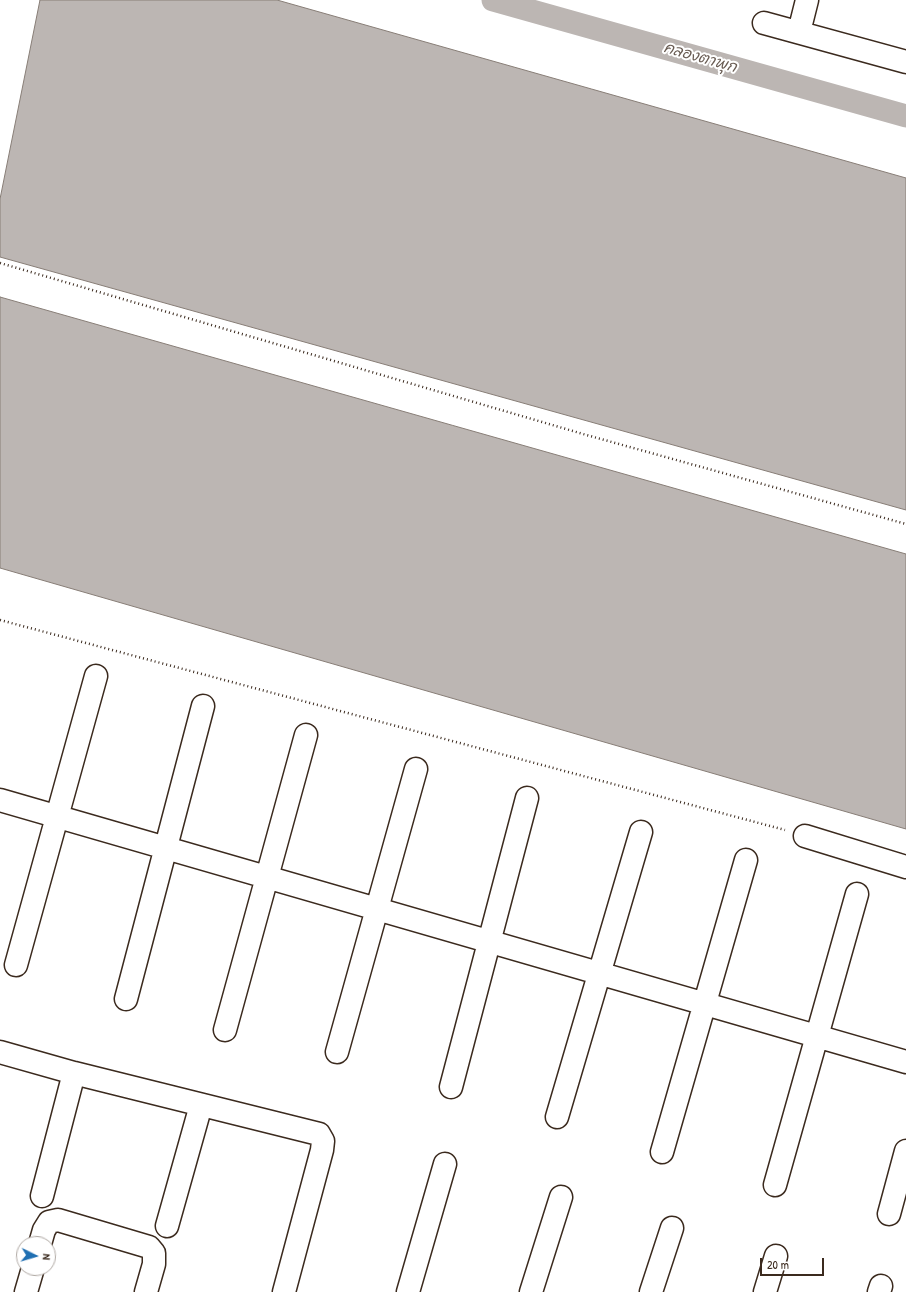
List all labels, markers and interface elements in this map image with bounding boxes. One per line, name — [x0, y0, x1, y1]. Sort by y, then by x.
water label: คลองตาพุก — [662, 39, 738, 77]
north arrow — [16, 1236, 56, 1276]
scale bar — [762, 1250, 826, 1276]
text: N — [40, 1253, 54, 1260]
text: 20 m — [767, 1256, 789, 1273]

